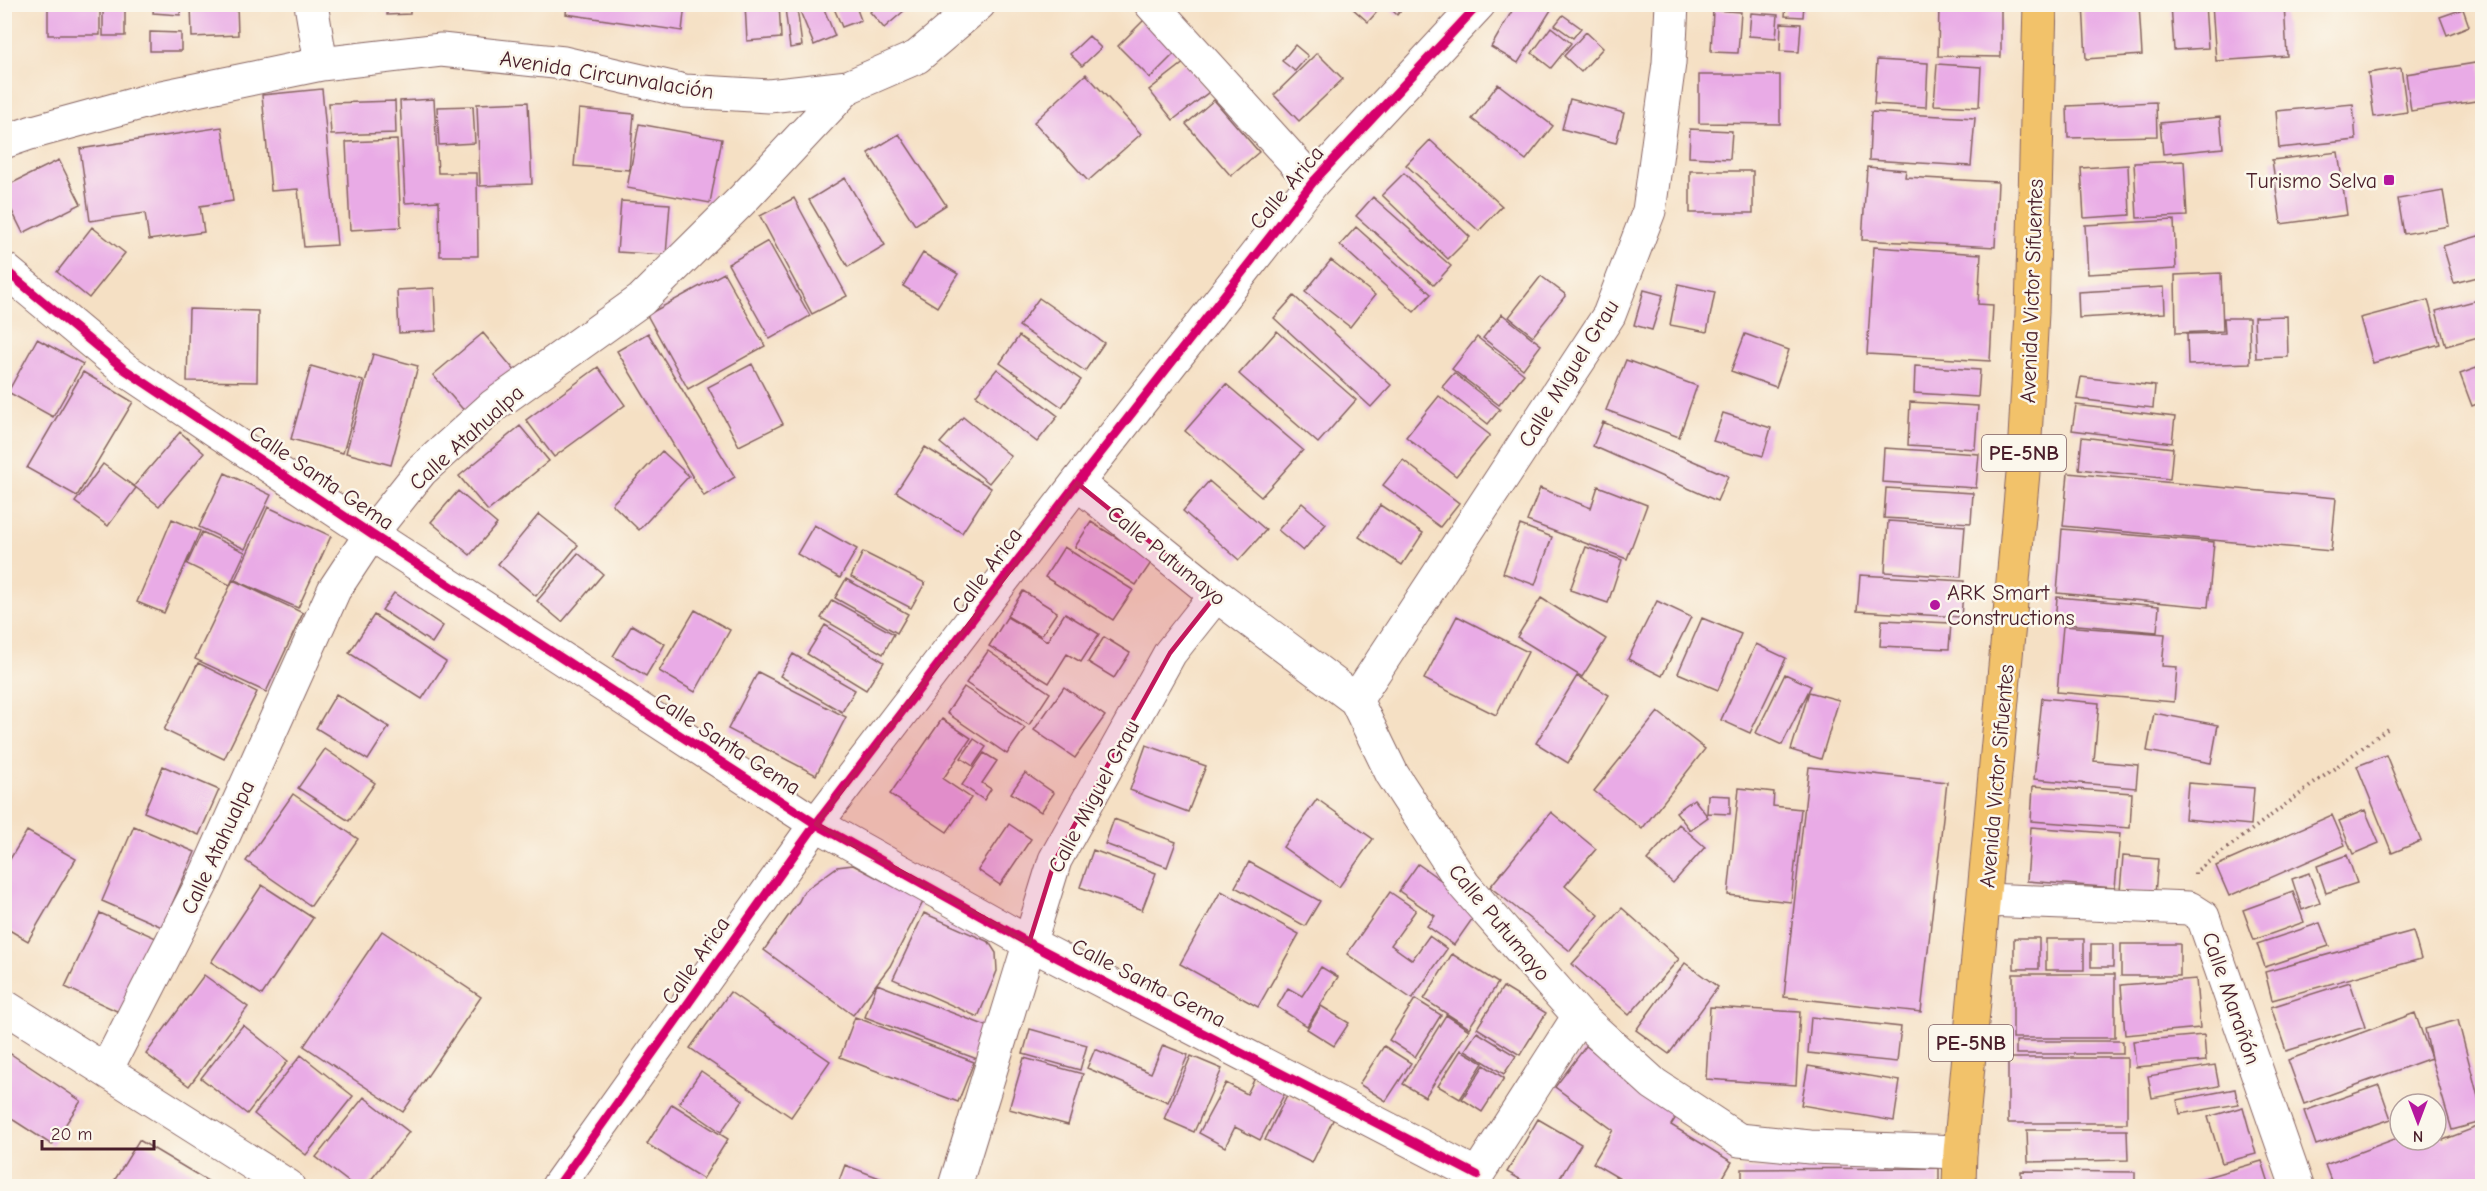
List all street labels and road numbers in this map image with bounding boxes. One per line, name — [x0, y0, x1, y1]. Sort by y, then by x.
street label: Avenida Circunvalación — [498, 45, 716, 105]
street label: Calle Arica — [1244, 140, 1329, 235]
street label: Avenida Victor Sifuentes — [2015, 178, 2049, 404]
street label: Calle Miguel Grau — [1513, 295, 1625, 452]
street label: Calle Atahualpa — [404, 380, 529, 496]
street label: Calle Santa Gema — [244, 420, 399, 536]
road number: PE-5NB — [1982, 435, 2066, 471]
street label: Calle Putumayo — [1102, 500, 1231, 611]
street label: Calle Arica — [946, 522, 1028, 619]
street label: Avenida Victor Sifuentes — [1974, 663, 2020, 889]
street label: Calle Santa Gema — [649, 687, 805, 801]
street label: Calle Miguel Grau — [1043, 716, 1145, 877]
street label: Calle Atahualpa — [176, 776, 260, 919]
street label: Calle Putumayo — [1443, 859, 1556, 986]
street label: Calle Arica — [656, 912, 736, 1010]
street label: Calle Marañón — [2196, 929, 2266, 1068]
street label: Calle Santa Gema — [1067, 933, 1230, 1033]
road number: PE-5NB — [1929, 1025, 2013, 1061]

